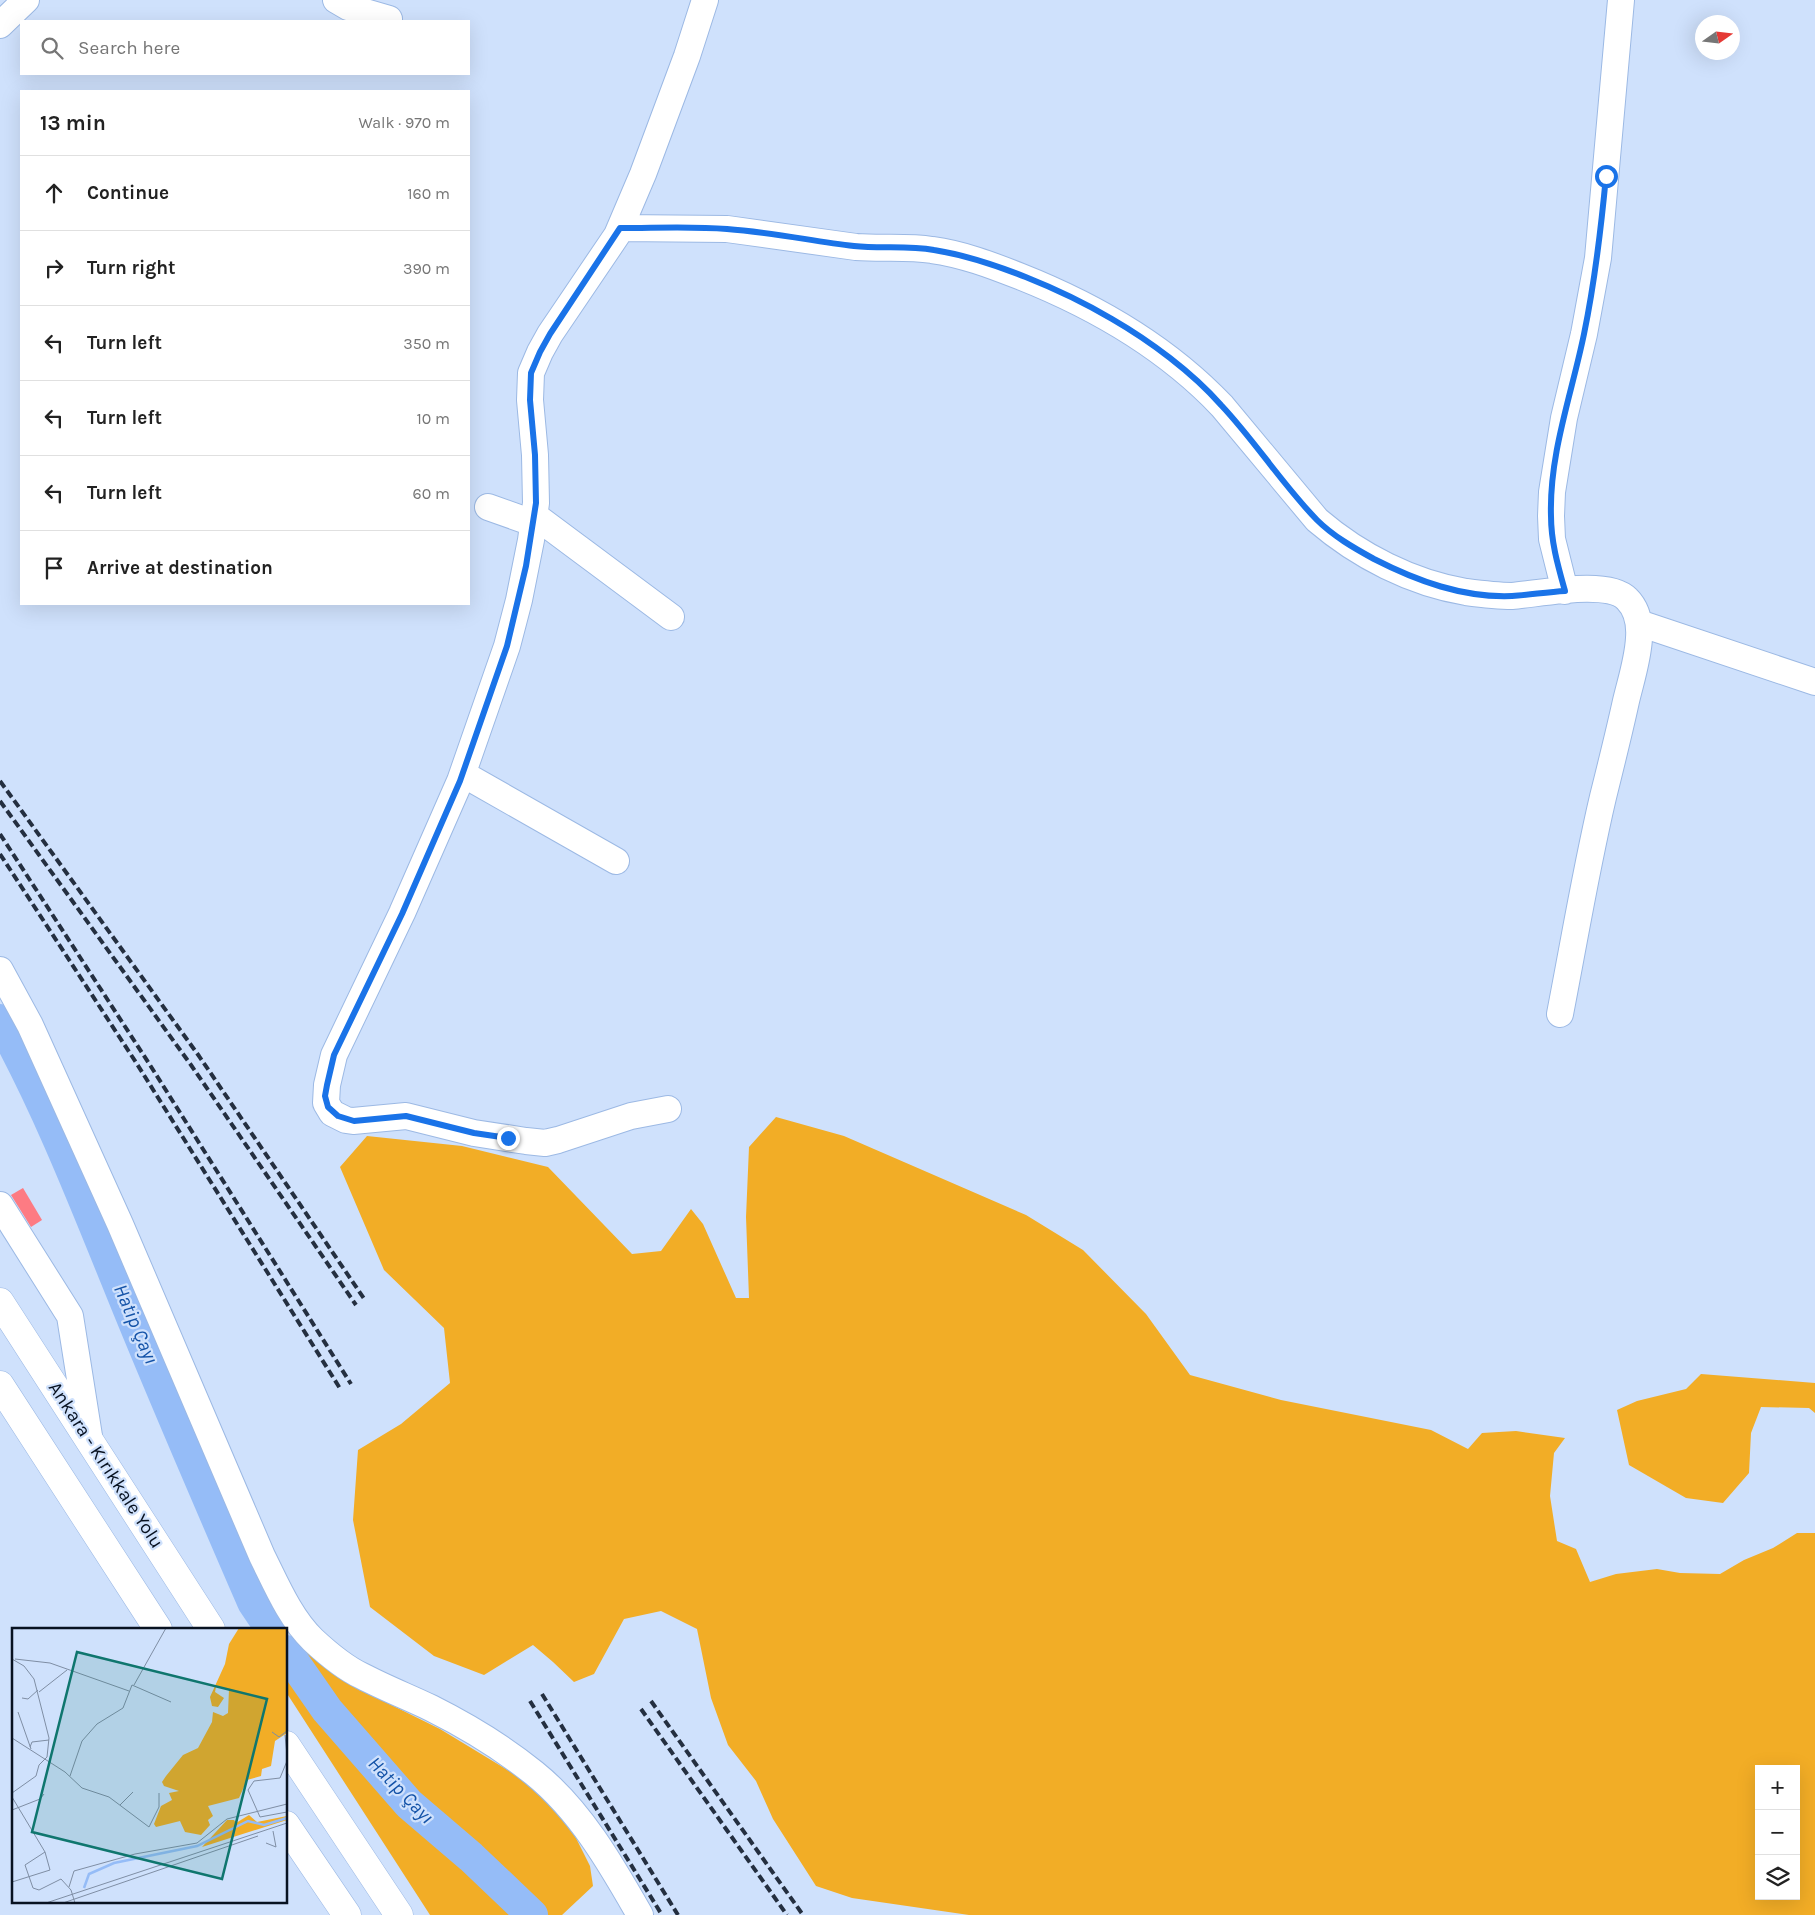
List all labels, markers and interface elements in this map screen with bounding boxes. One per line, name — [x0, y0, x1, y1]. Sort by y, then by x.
north arrow — [1695, 15, 1740, 60]
search box — [20, 20, 470, 75]
icon: search — [38, 34, 66, 62]
text: Search here — [78, 37, 180, 59]
text: 13 min — [40, 111, 106, 135]
text: Walk · 970 m — [358, 113, 450, 132]
route start — [1595, 165, 1618, 188]
icon: ahead — [40, 179, 68, 207]
text: Continue — [87, 182, 169, 204]
text: 160 m — [407, 184, 450, 203]
icon: right — [40, 254, 68, 282]
text: Turn right — [87, 257, 176, 279]
text: 390 m — [403, 259, 450, 278]
icon: left — [40, 329, 68, 357]
text: Turn left — [87, 332, 162, 354]
text: 350 m — [403, 334, 450, 353]
icon: left — [40, 404, 68, 432]
text: Turn left — [87, 407, 162, 429]
text: 10 m — [416, 409, 450, 428]
icon: left — [40, 479, 68, 507]
text: Turn left — [87, 482, 162, 504]
text: 60 m — [413, 484, 450, 503]
icon: arrive — [40, 554, 68, 582]
text: Arrive at destination — [87, 557, 273, 579]
route end — [497, 1127, 520, 1150]
water label: Hatip Çayı — [109, 1281, 163, 1367]
street label: Ankara - Kırıkkale Yolu — [44, 1378, 168, 1552]
inset map — [12, 1628, 288, 1902]
water label: Hatip Çayı — [363, 1752, 439, 1828]
map controls — [1755, 1765, 1800, 1900]
button: + — [1755, 1765, 1800, 1810]
button: − — [1755, 1810, 1800, 1855]
button: layers — [1755, 1855, 1800, 1900]

